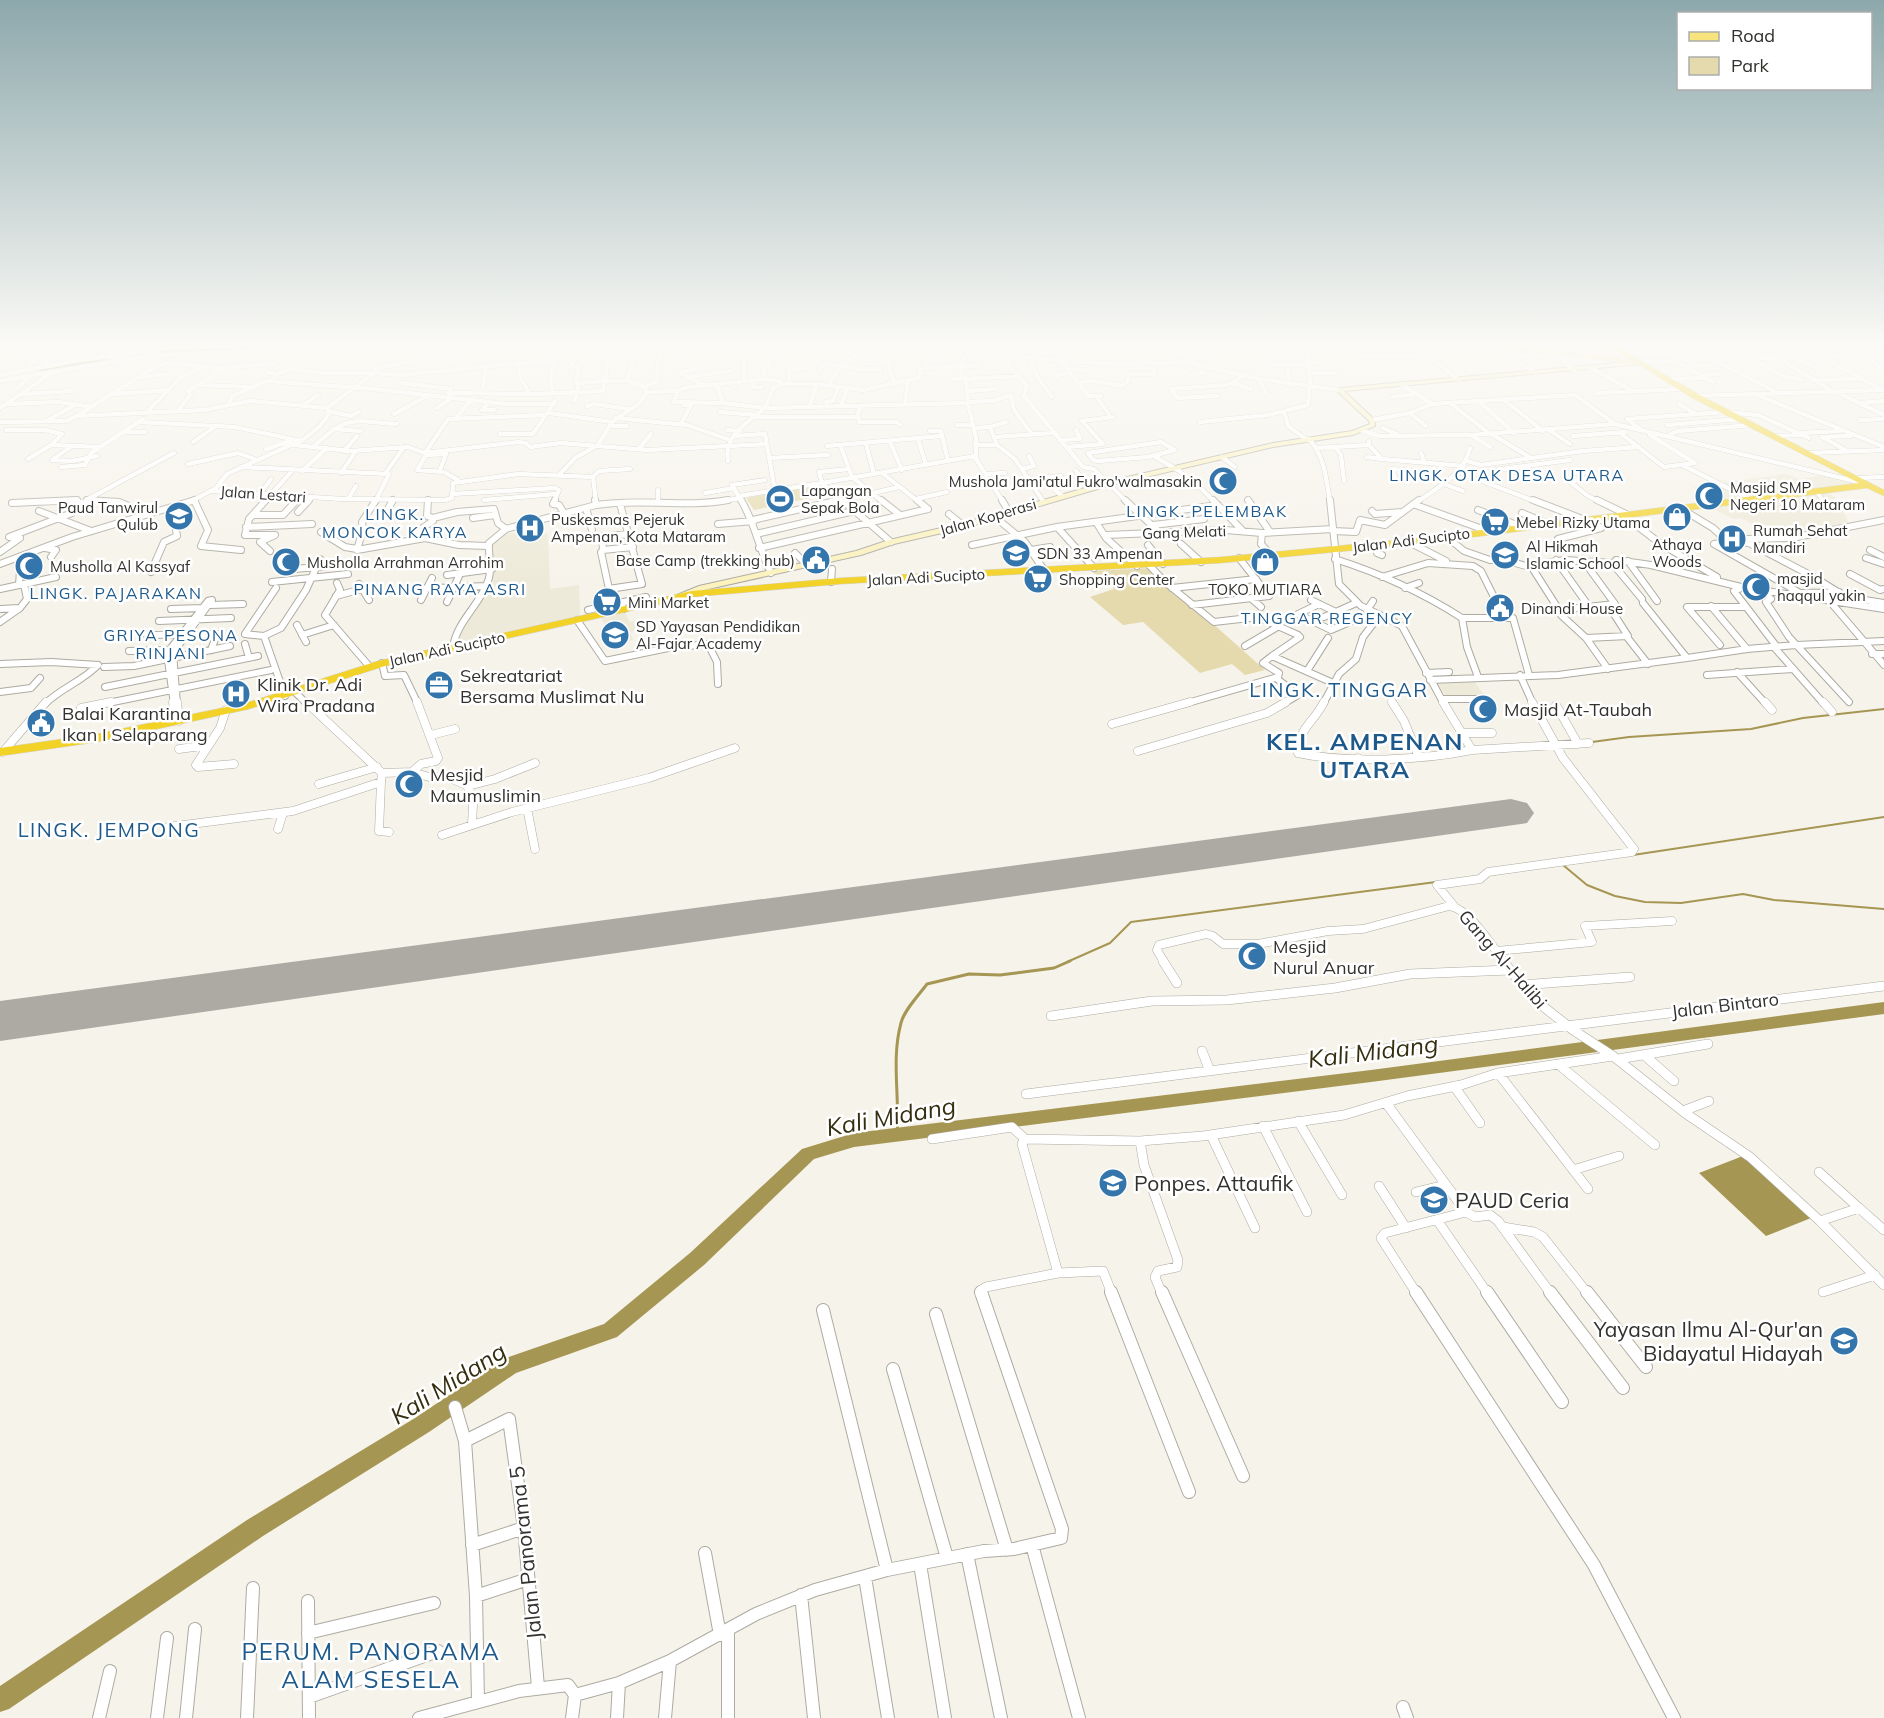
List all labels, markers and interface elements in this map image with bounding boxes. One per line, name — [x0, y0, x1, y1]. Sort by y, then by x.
legend — [1677, 12, 1872, 90]
text: Road — [1731, 24, 1775, 47]
text: Park — [1731, 54, 1770, 77]
mosque icon: Mushola Jami'atul Fukro'walmasakin — [1207, 465, 1239, 497]
district label: LINGK. OTAK DESA UTARA — [1389, 465, 1625, 485]
place label: Mushola Jami'atul Fukro'walmasakin — [949, 472, 1202, 491]
place label: Masjid SMP Negeri 10 Mataram — [1730, 478, 1865, 514]
mosque icon: Masjid SMP Negeri 10 Mataram — [1693, 480, 1725, 512]
place label: Lapangan Sepak Bola — [801, 481, 879, 517]
street label: Jalan Lestari — [219, 482, 307, 506]
sports icon: Lapangan Sepak Bola — [764, 483, 796, 515]
street label: Jalan Koperasi — [937, 494, 1039, 540]
place label: Paud Tanwirul Qulub — [58, 498, 158, 534]
school or university icon: Paud Tanwirul Qulub — [163, 500, 195, 532]
district label: LINGK. PELEMBAK — [1126, 501, 1288, 521]
shop icon: Athaya Woods — [1661, 501, 1693, 533]
district label: LINGK. MONCOK KARYA — [322, 504, 468, 542]
supermarket icon: Mebel Rizky Utama — [1479, 506, 1511, 538]
place label: Puskesmas Pejeruk Ampenan, Kota Mataram — [551, 510, 726, 546]
hospital icon: Puskesmas Pejeruk Ampenan, Kota Mataram — [514, 512, 546, 544]
place label: Mebel Rizky Utama — [1516, 513, 1650, 532]
street label: Gang Melati — [1142, 521, 1226, 543]
place label: Rumah Sehat Mandiri — [1753, 521, 1847, 557]
street label: Jalan Adi Sucipto — [1351, 523, 1471, 557]
hospital icon: Rumah Sehat Mandiri — [1716, 523, 1748, 555]
place label: Athaya Woods — [1652, 535, 1702, 571]
school or university icon: SDN 33 Ampenan — [1000, 537, 1032, 569]
place label: Al Hikmah Islamic School — [1526, 537, 1624, 573]
school or university icon: Al Hikmah Islamic School — [1489, 539, 1521, 571]
public building icon: Base Camp (trekking hub) — [800, 544, 832, 576]
place label: SDN 33 Ampenan — [1037, 544, 1163, 563]
mosque icon: Musholla Arrahman Arrohim — [270, 546, 302, 578]
shop icon: TOKO MUTIARA — [1249, 546, 1281, 578]
mosque icon: Musholla Al Kassyaf — [13, 550, 45, 582]
place label: Base Camp (trekking hub) — [616, 551, 795, 570]
place label: Musholla Arrahman Arrohim — [307, 553, 504, 572]
place label: Musholla Al Kassyaf — [50, 557, 191, 576]
supermarket icon: Shopping Center — [1022, 563, 1054, 595]
street label: Jalan Adi Sucipto — [866, 564, 986, 590]
place label: masjid haqqul yakin — [1777, 569, 1866, 605]
place label: Shopping Center — [1059, 570, 1175, 589]
mosque icon: masjid haqqul yakin — [1740, 571, 1772, 603]
district label: PINANG RAYA ASRI — [353, 579, 527, 599]
place label: TOKO MUTIARA — [1208, 580, 1322, 599]
district label: LINGK. PAJARAKAN — [29, 583, 203, 603]
supermarket icon: Mini Market — [591, 586, 623, 618]
public building icon: Dinandi House — [1484, 592, 1516, 624]
place label: Mini Market — [628, 593, 709, 612]
place label: Dinandi House — [1521, 599, 1623, 618]
district label: TINGGAR REGENCY — [1241, 608, 1413, 628]
place label: SD Yayasan Pendidikan Al-Fajar Academy — [636, 617, 800, 653]
school or university icon: SD Yayasan Pendidikan Al-Fajar Academy — [599, 619, 631, 651]
district label: GRIYA PESONA RINJANI — [103, 625, 239, 663]
street label: Jalan Adi Sucipto — [387, 627, 507, 671]
place label: Sekreatariat Bersama Muslimat Nu — [460, 664, 644, 708]
office icon: Sekreatariat Bersama Muslimat Nu — [423, 669, 455, 701]
place label: Klinik Dr. Adi Wira Pradana — [257, 673, 375, 717]
district label: LINGK. TINGGAR — [1249, 677, 1429, 702]
hospital icon: Klinik Dr. Adi Wira Pradana — [220, 678, 252, 710]
mosque icon: Masjid At-Taubah — [1467, 693, 1499, 725]
place label: Masjid At-Taubah — [1504, 698, 1652, 721]
place label: Balai Karantina Ikan I Selaparang — [62, 702, 208, 746]
public building icon: Balai Karantina Ikan I Selaparang — [25, 707, 57, 739]
district label: KEL. AMPENAN UTARA — [1266, 726, 1464, 784]
place label: Mesjid Maumuslimin — [430, 763, 541, 807]
mosque icon: Mesjid Maumuslimin — [393, 768, 425, 800]
district label: LINGK. JEMPONG — [18, 817, 200, 842]
street label: Gang Al-Halibi — [1454, 905, 1552, 1013]
place label: Mesjid Nurul Anuar — [1273, 935, 1375, 979]
mosque icon: Mesjid Nurul Anuar — [1236, 940, 1268, 972]
street label: Jalan Bintaro — [1670, 987, 1780, 1023]
water label: Kali Midang — [1306, 1028, 1440, 1074]
water label: Kali Midang — [824, 1090, 958, 1142]
school or university icon: Ponpes. Attaufik — [1097, 1167, 1129, 1199]
place label: Ponpes. Attaufik — [1134, 1170, 1293, 1196]
school or university icon: PAUD Ceria — [1418, 1184, 1450, 1216]
place label: PAUD Ceria — [1455, 1187, 1569, 1213]
place label: Yayasan Ilmu Al-Qur'an Bidayatul Hidayah — [1593, 1316, 1823, 1366]
school or university icon: Yayasan Ilmu Al-Qur'an Bidayatul Hidayah — [1828, 1325, 1860, 1357]
water label: Kali Midang — [385, 1336, 511, 1430]
street label: Jalan Panorama 5 — [503, 1465, 547, 1641]
district label: PERUM. PANORAMA ALAM SESELA — [242, 1636, 500, 1694]

